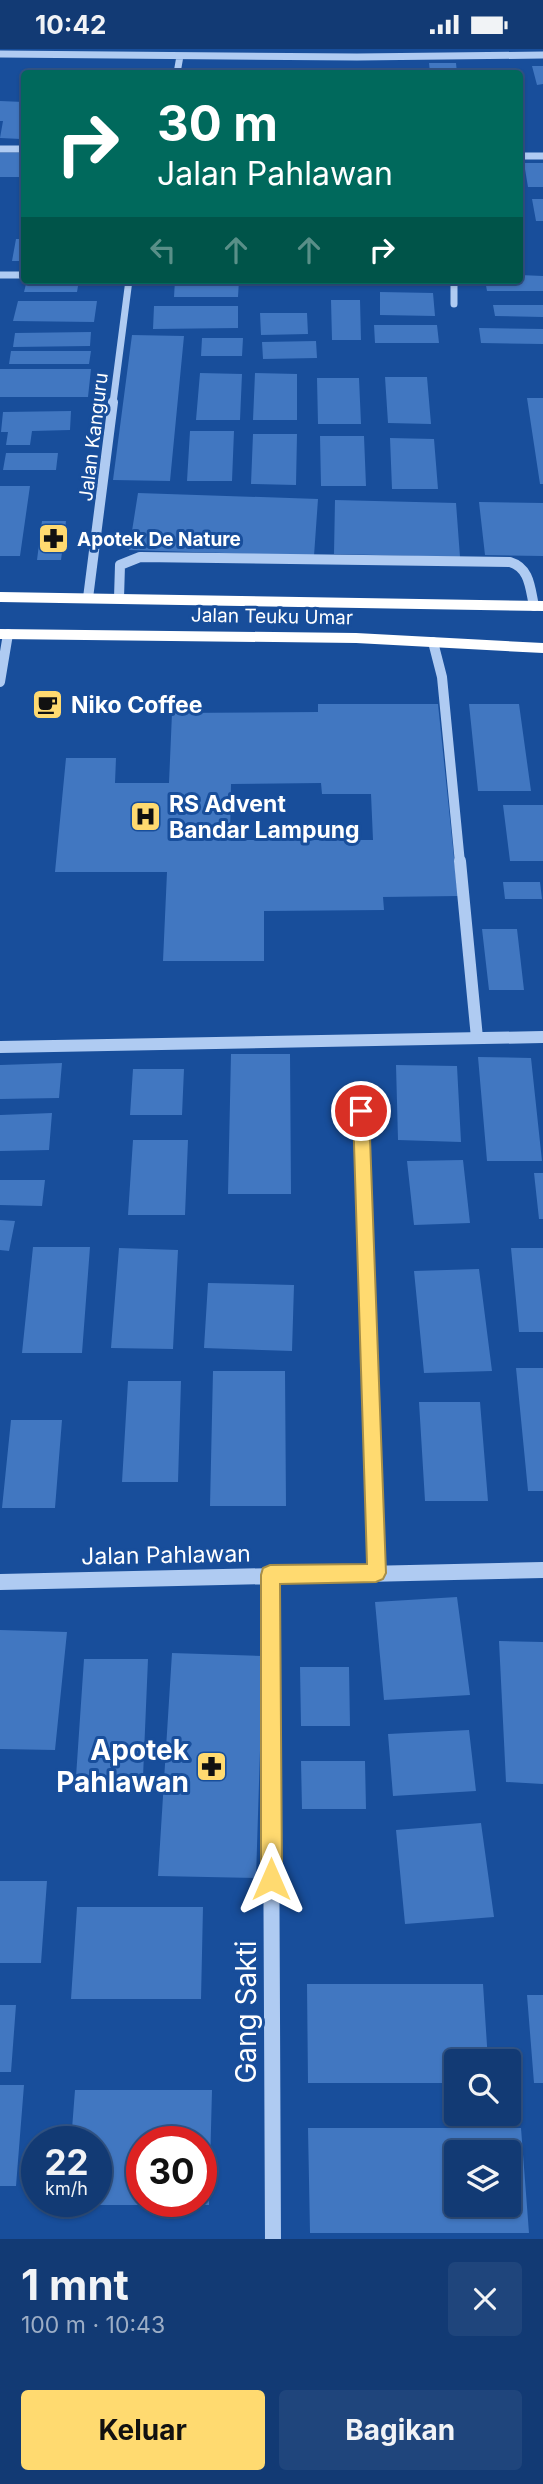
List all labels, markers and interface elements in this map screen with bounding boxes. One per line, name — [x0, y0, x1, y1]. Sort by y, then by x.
text: 10:42 — [35, 9, 106, 40]
text: 30 m — [157, 94, 278, 153]
icon: right — [42, 98, 133, 189]
text: Jalan Pahlawan — [157, 154, 393, 193]
icon: left — [144, 231, 182, 269]
icon: ahead — [217, 231, 255, 269]
icon: ahead — [290, 231, 328, 269]
icon: right — [363, 231, 401, 269]
street label: Jalan Kanguru — [74, 371, 113, 503]
pharmacy icon: Apotek De Nature — [37, 522, 71, 556]
place label: Apotek De Nature — [77, 528, 241, 551]
street label: Jalan Teuku Umar — [191, 604, 353, 629]
cafe icon: Niko Coffee — [31, 688, 65, 722]
place label: Niko Coffee — [71, 691, 203, 719]
place label: RS Advent Bandar Lampung — [169, 790, 360, 844]
hospital icon: RS Advent Bandar Lampung — [129, 800, 163, 834]
pin — [331, 1081, 391, 1141]
icon: arrive — [342, 1092, 380, 1130]
street label: Jalan Pahlawan — [81, 1540, 251, 1570]
place label: Apotek Pahlawan — [56, 1733, 190, 1799]
pharmacy icon: Apotek Pahlawan — [195, 1749, 229, 1783]
position arrow — [234, 1842, 308, 1916]
street label: Gang Sakti — [229, 1940, 263, 2084]
map controls — [444, 2049, 521, 2217]
button: search — [444, 2049, 521, 2126]
speed limit sign: 30 — [126, 2126, 217, 2217]
button: layers — [444, 2140, 521, 2217]
text: 22 — [44, 2141, 89, 2183]
text: km/h — [45, 2178, 88, 2199]
text: 1 mnt — [21, 2259, 129, 2310]
button: close — [448, 2262, 522, 2336]
text: 100 m · 10:43 — [21, 2311, 165, 2339]
button: Keluar — [21, 2390, 265, 2470]
button: Bagikan — [279, 2390, 522, 2470]

